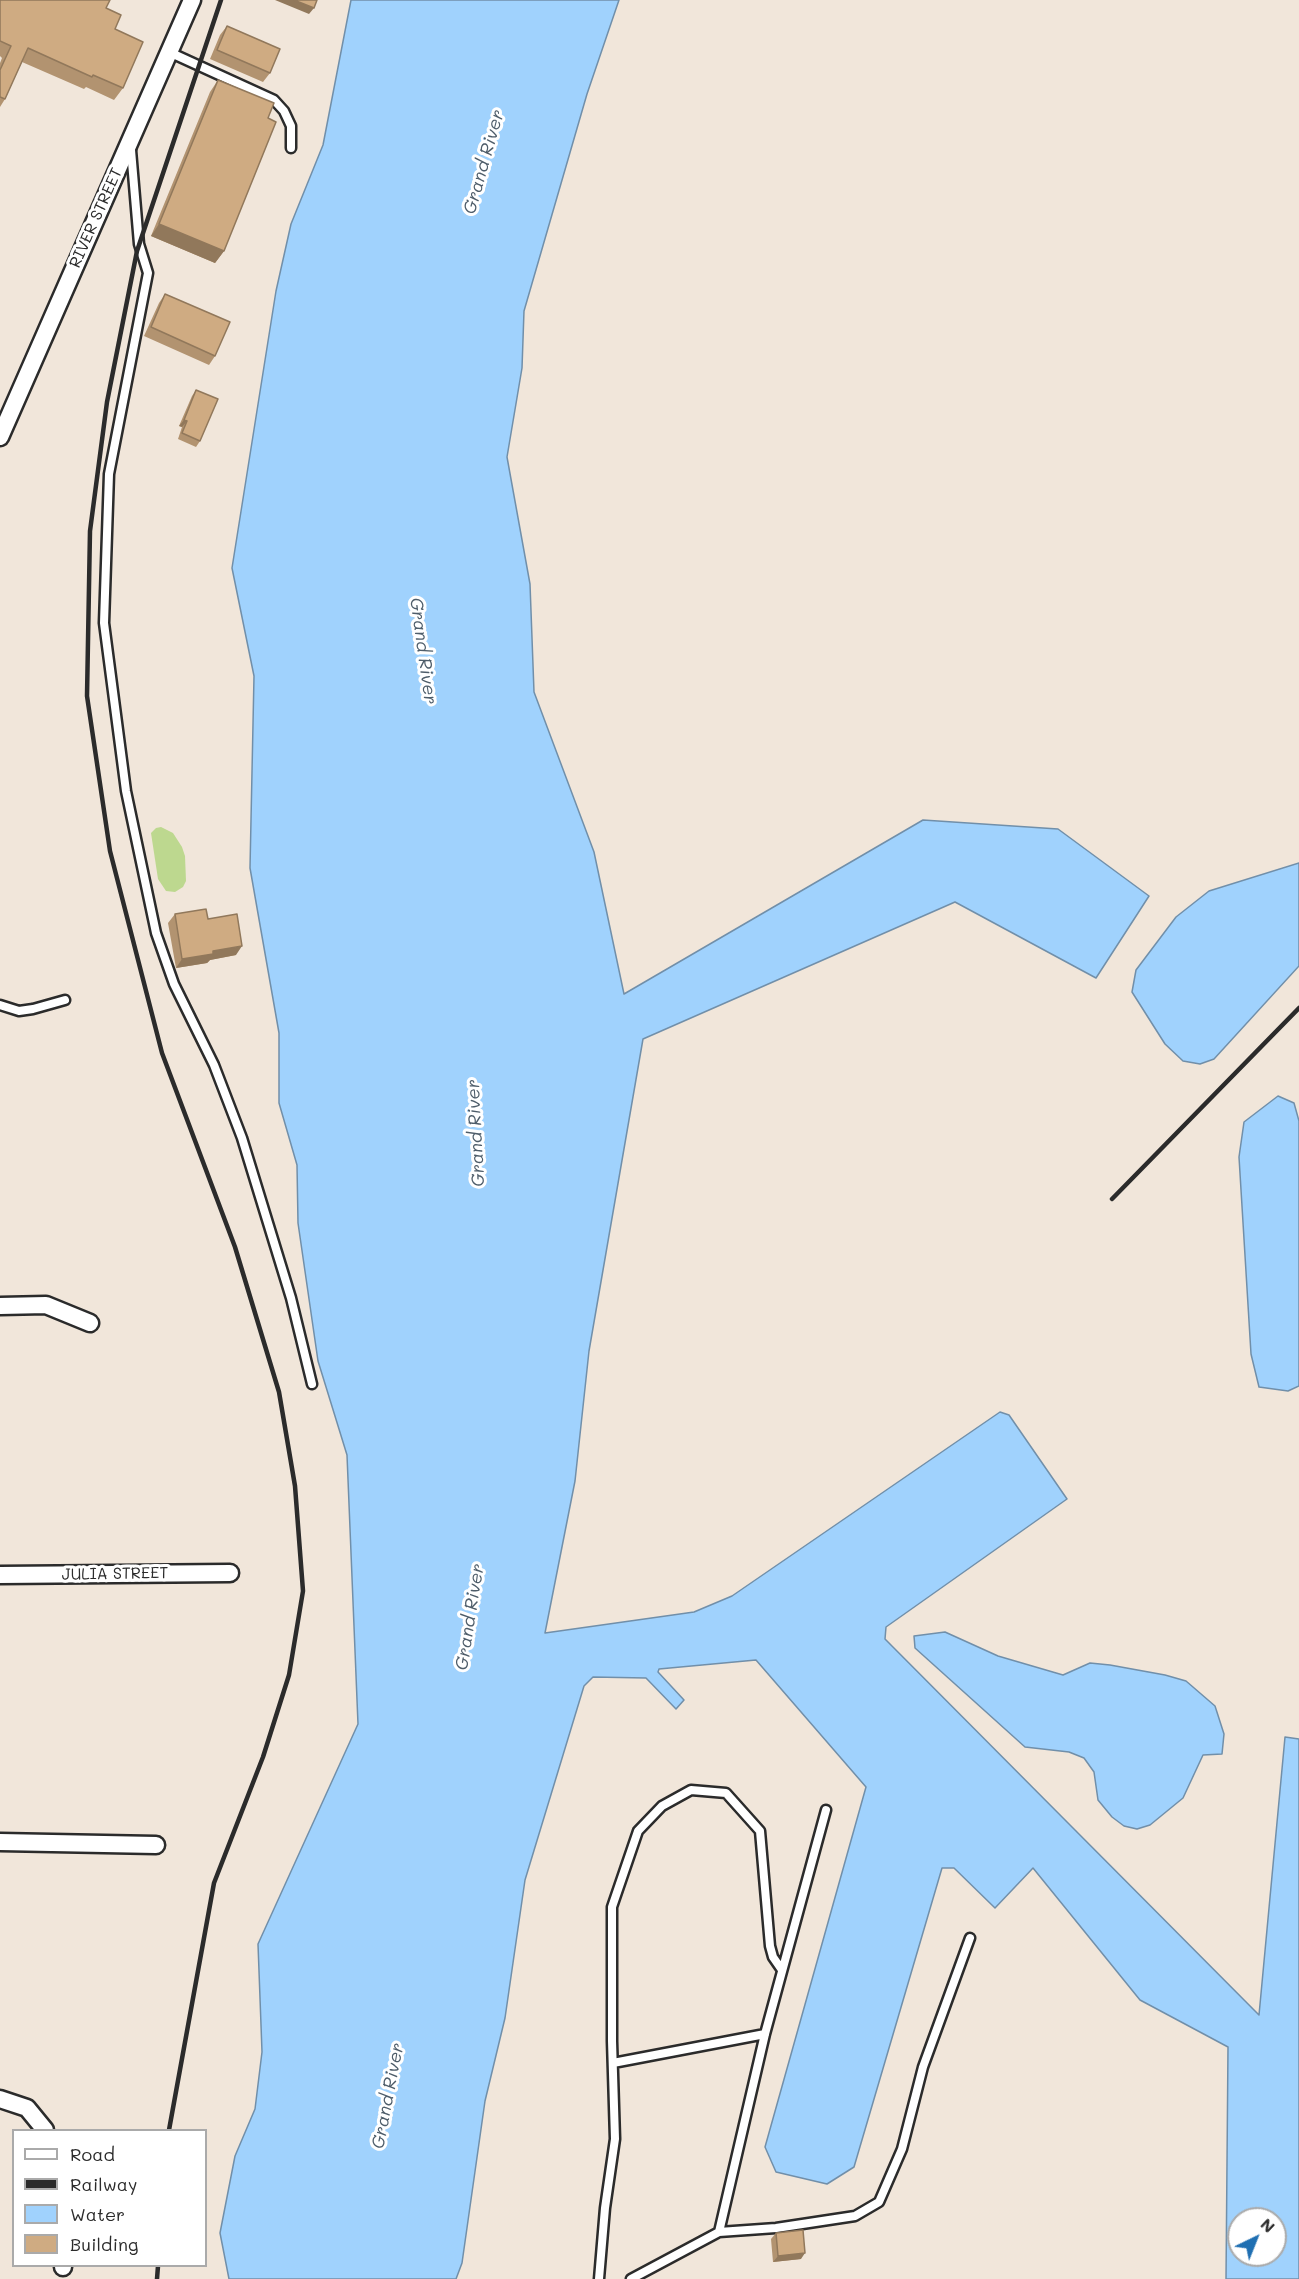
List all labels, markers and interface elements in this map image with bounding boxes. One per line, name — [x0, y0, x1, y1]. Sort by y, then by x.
water label: Grand River — [459, 107, 509, 217]
street label: RIVER STREET — [65, 165, 127, 271]
water label: Grand River — [405, 596, 441, 706]
water label: Grand River — [462, 1079, 490, 1187]
water label: Grand River — [451, 1562, 489, 1672]
street label: JULIA STREET — [62, 1563, 168, 1585]
water label: Grand River — [367, 2041, 409, 2151]
legend — [12, 2129, 207, 2267]
text: Road — [70, 2142, 115, 2166]
text: Railway — [70, 2172, 137, 2196]
text: Water — [70, 2202, 125, 2226]
north arrow — [1227, 2207, 1287, 2267]
text: N — [1257, 2213, 1280, 2237]
text: Building — [70, 2232, 138, 2256]

